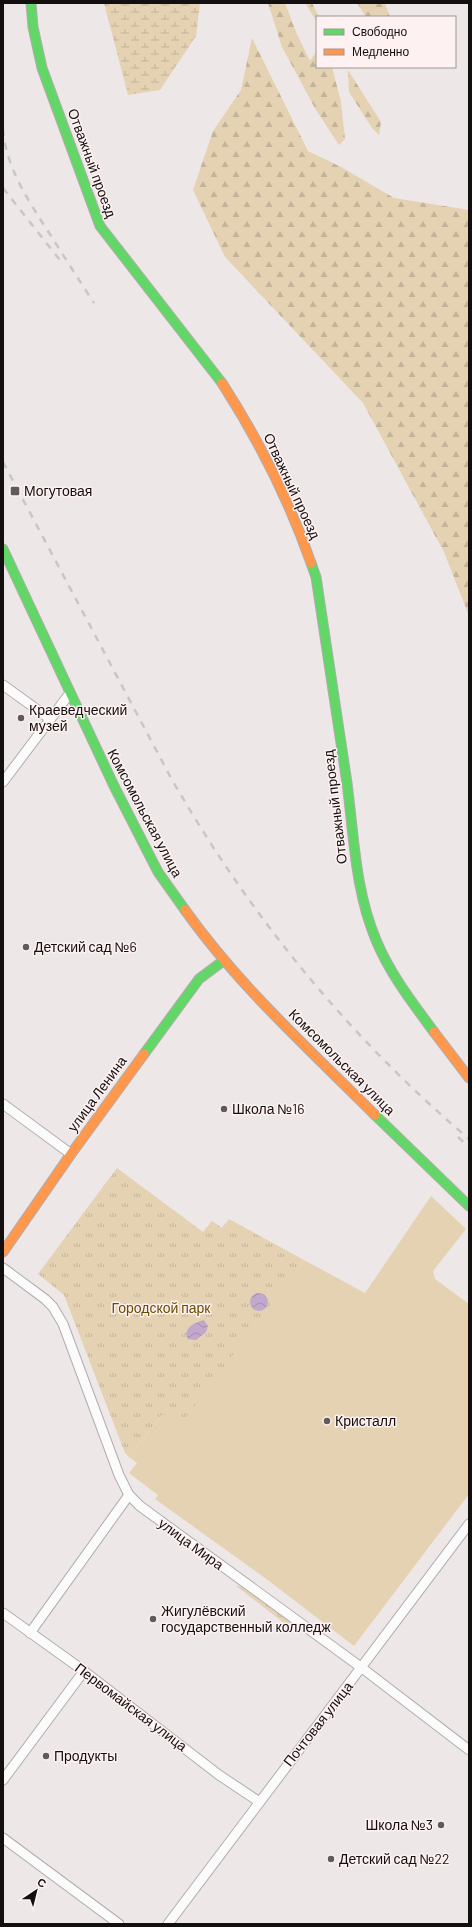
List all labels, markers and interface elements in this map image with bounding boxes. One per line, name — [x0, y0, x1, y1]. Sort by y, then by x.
legend — [316, 16, 456, 68]
text: Свободно — [352, 24, 407, 39]
text: Медленно — [352, 44, 409, 59]
street label: Отважный проезд — [65, 106, 120, 220]
street label: Отважный проезд — [260, 430, 324, 542]
place label: Могутовая — [24, 482, 92, 499]
marker: Могутовая — [9, 485, 21, 497]
place label: Краеведческий музей — [29, 701, 127, 734]
marker: Краеведческий музей — [16, 713, 26, 723]
street label: Комсомольская улица — [104, 746, 187, 880]
street label: Отважный проезд — [319, 749, 350, 865]
place label: Детский сад №6 — [34, 938, 137, 955]
marker: Детский сад №6 — [21, 942, 31, 952]
street label: Комсомольская улица — [286, 1005, 399, 1118]
street label: улица Ленина — [63, 1052, 130, 1135]
place label: Школа №16 — [232, 1100, 304, 1117]
marker: Школа №16 — [219, 1104, 229, 1114]
park label: Городской парк — [112, 1299, 211, 1316]
place label: Кристалл — [335, 1412, 396, 1429]
marker: Кристалл — [322, 1416, 332, 1426]
street label: улица Мира — [155, 1514, 227, 1573]
place label: Жигулёвский государственный колледж — [161, 1602, 331, 1635]
marker: Жигулёвский государственный колледж — [148, 1614, 158, 1624]
street label: Первомайская улица — [72, 1659, 191, 1754]
street label: Почтовая улица — [279, 1678, 356, 1769]
place label: Продукты — [54, 1747, 117, 1764]
marker: Продукты — [41, 1751, 51, 1761]
place label: Школа №3 — [365, 1816, 433, 1833]
marker: Школа №3 — [436, 1820, 446, 1830]
place label: Детский сад №22 — [339, 1850, 449, 1867]
marker: Детский сад №22 — [326, 1854, 336, 1864]
north arrow — [16, 1871, 56, 1911]
text: С — [35, 1875, 49, 1890]

